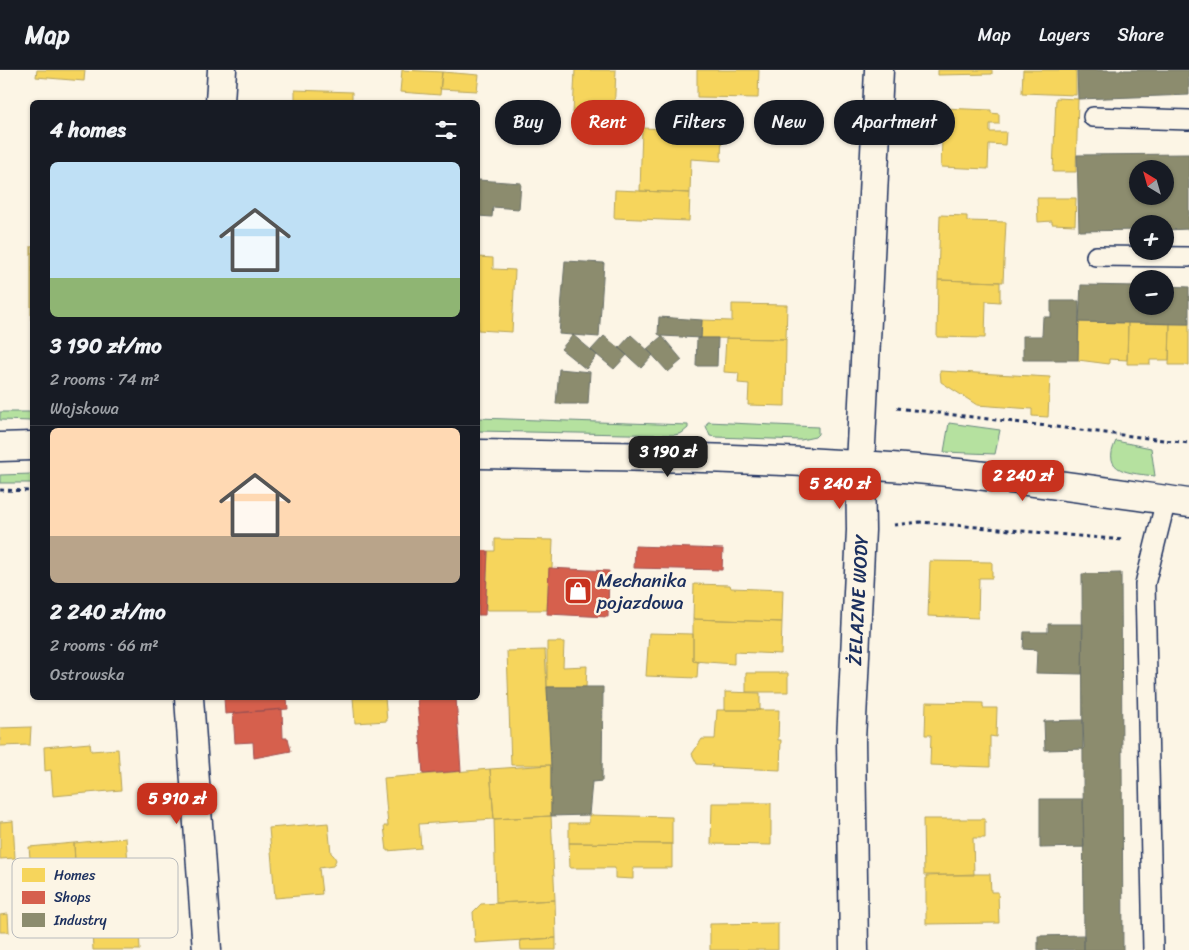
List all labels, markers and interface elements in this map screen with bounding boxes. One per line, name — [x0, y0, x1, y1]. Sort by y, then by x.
text: Map — [25, 14, 69, 56]
text: Map — [978, 19, 1011, 51]
text: Layers — [1039, 19, 1090, 51]
text: Share — [1118, 19, 1164, 51]
chip: Buy — [495, 100, 561, 145]
chip: Rent — [571, 100, 645, 145]
chip: Filters — [655, 100, 744, 145]
chip: New — [754, 100, 824, 145]
chip: Apartment — [834, 100, 955, 145]
text: 4 homes — [50, 111, 126, 149]
icon: filters — [432, 116, 460, 144]
north arrow — [1129, 160, 1174, 205]
map controls — [1129, 160, 1174, 315]
icon: home — [210, 195, 300, 285]
button: + — [1129, 215, 1174, 260]
button: − — [1129, 270, 1174, 315]
text: 3 190 zł/mo — [50, 327, 162, 365]
text: 2 rooms · 74 m² — [50, 365, 160, 394]
text: Wojskowa — [50, 394, 119, 423]
pin: 3 190 zł — [616, 436, 720, 478]
text: 3 190 zł — [640, 437, 696, 466]
icon: home — [210, 460, 300, 550]
pin: 2 240 zł — [971, 460, 1075, 502]
text: 2 240 zł — [993, 461, 1053, 490]
pin: 5 240 zł — [788, 468, 892, 510]
text: 5 240 zł — [810, 469, 870, 498]
street label: ŻELAZNE WODY — [838, 533, 878, 667]
place label: Mechanika pojazdowa — [596, 564, 687, 619]
shop icon: Mechanika pojazdowa — [563, 576, 593, 606]
text: 2 240 zł/mo — [50, 593, 166, 631]
text: 2 rooms · 66 m² — [50, 631, 159, 660]
text: Ostrowska — [50, 660, 124, 689]
pin: 5 910 zł — [125, 782, 229, 825]
text: 5 910 zł — [148, 784, 206, 813]
legend — [12, 858, 178, 938]
text: Homes — [54, 863, 96, 888]
text: Shops — [54, 885, 91, 910]
text: Industry — [53, 908, 108, 933]

